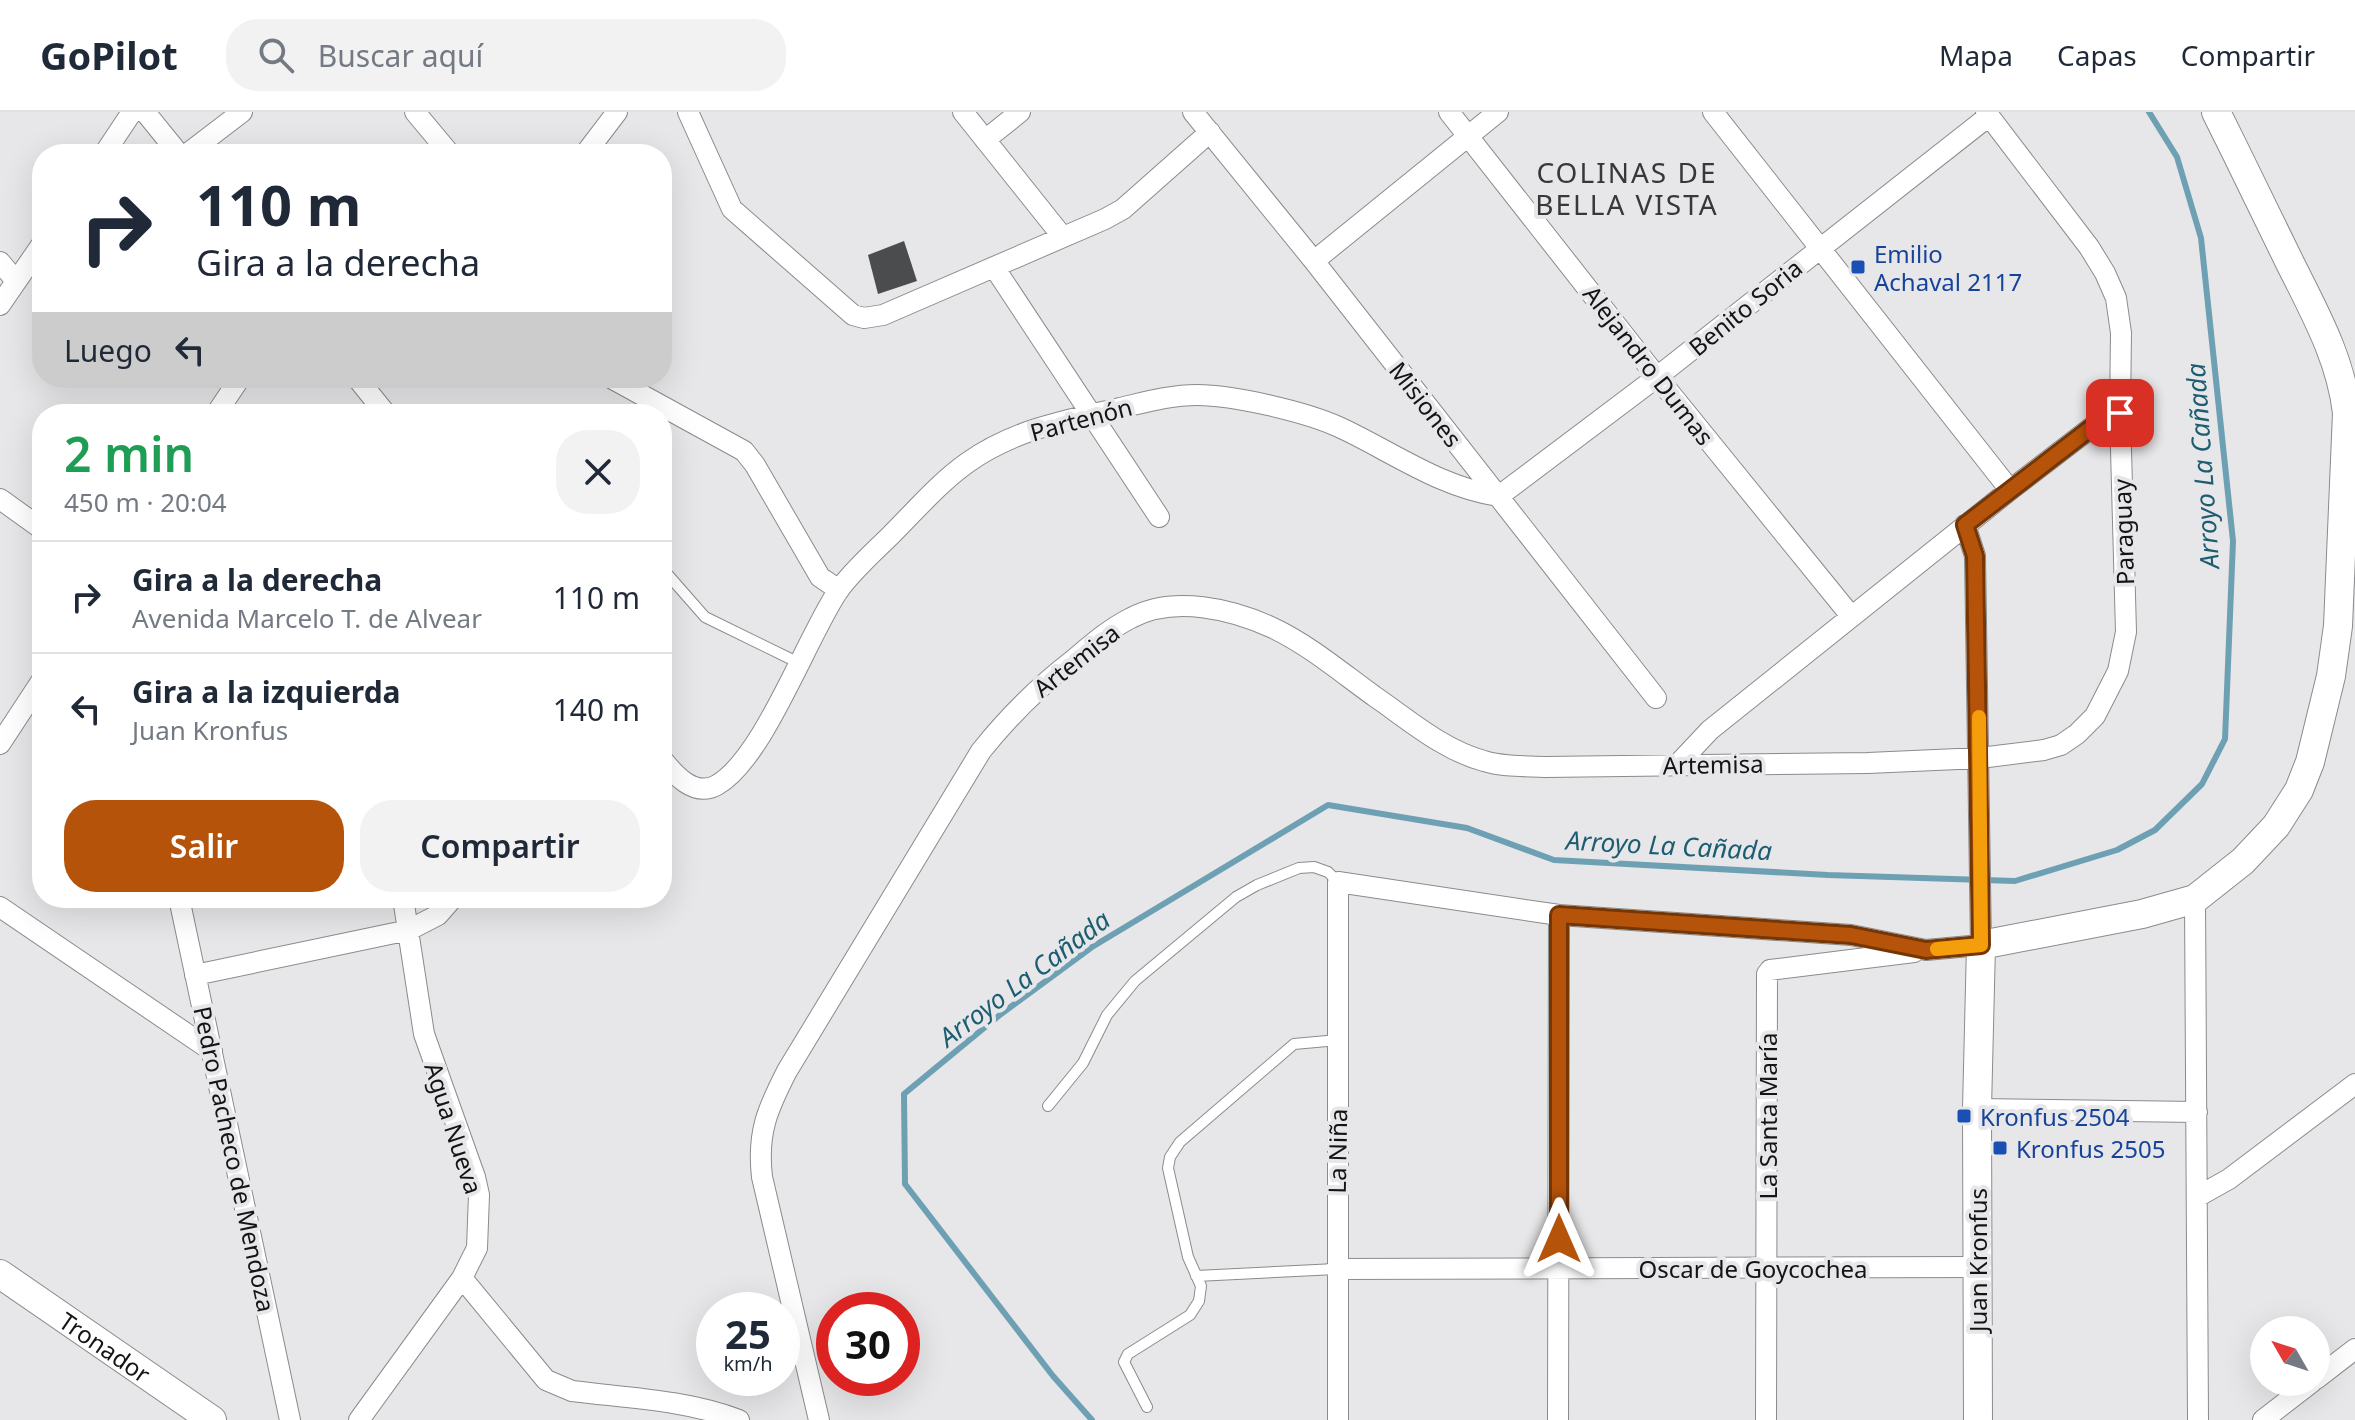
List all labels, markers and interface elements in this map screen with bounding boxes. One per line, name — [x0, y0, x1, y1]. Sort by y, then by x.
search box — [226, 19, 786, 91]
text: GoPilot — [40, 29, 178, 81]
icon: search — [254, 33, 298, 77]
text: Buscar aquí — [318, 35, 483, 76]
text: Mapa — [1939, 36, 2013, 74]
text: Capas — [2057, 36, 2137, 74]
text: Compartir — [2181, 36, 2315, 74]
district label: COLINAS DE BELLA VISTA — [1535, 153, 1719, 223]
text: 110 m — [196, 166, 361, 242]
icon: right — [64, 176, 168, 280]
place label: Emilio Achaval 2117 — [1874, 237, 2022, 298]
text: Gira a la derecha — [196, 238, 480, 287]
street label: Benito Soria — [1681, 251, 1809, 363]
marker: Emilio Achaval 2117 — [1849, 258, 1867, 276]
street label: Alejandro Dumas — [1576, 278, 1722, 452]
icon: left — [168, 328, 212, 372]
text: Luego — [64, 330, 152, 371]
street label: Misiones — [1382, 354, 1470, 454]
water label: Arroyo La Cañada — [2177, 362, 2227, 572]
pin — [2086, 379, 2154, 447]
street label: Partenón — [1026, 390, 1136, 448]
icon: arrive — [2098, 391, 2142, 435]
text: 2 min — [64, 421, 194, 486]
button: close — [556, 430, 640, 514]
street label: Paraguay — [2105, 478, 2141, 586]
text: 450 m · 20:04 — [64, 484, 227, 520]
text: Gira a la derecha — [132, 559, 382, 600]
icon: right — [64, 575, 108, 619]
text: 110 m — [553, 577, 640, 618]
text: Avenida Marcelo T. de Alvear — [132, 600, 482, 636]
street label: Artemisa — [1026, 616, 1126, 704]
text: Gira a la izquierda — [132, 671, 401, 712]
icon: left — [64, 687, 108, 731]
text: 140 m — [553, 689, 640, 730]
text: Juan Kronfus — [132, 712, 288, 748]
street label: Artemisa — [1662, 747, 1764, 781]
button: Salir — [64, 800, 344, 892]
button: Compartir — [360, 800, 640, 892]
water label: Arroyo La Cañada — [1563, 822, 1773, 868]
water label: Arroyo La Cañada — [929, 901, 1117, 1056]
street label: Pedro Pacheco de Mendoza — [186, 1003, 284, 1315]
street label: La Santa María — [1751, 1033, 1784, 1199]
street label: Agua Nueva — [417, 1058, 491, 1198]
place label: Kronfus 2504 — [1980, 1100, 2130, 1133]
marker: Kronfus 2504 — [1955, 1107, 1973, 1125]
street label: La Niña — [1320, 1108, 1354, 1194]
place label: Kronfus 2505 — [2016, 1132, 2165, 1165]
marker: Kronfus 2505 — [1991, 1139, 2009, 1157]
street label: Juan Kronfus — [1961, 1188, 1994, 1334]
position arrow — [1517, 1197, 1601, 1281]
street label: Oscar de Goycochea — [1638, 1252, 1868, 1285]
speed limit sign: 30 — [816, 1292, 920, 1396]
street label: Tronador — [53, 1304, 158, 1390]
text: 25 — [725, 1306, 771, 1361]
north arrow — [2250, 1316, 2330, 1396]
map controls — [2250, 1316, 2330, 1396]
text: km/h — [723, 1350, 773, 1377]

